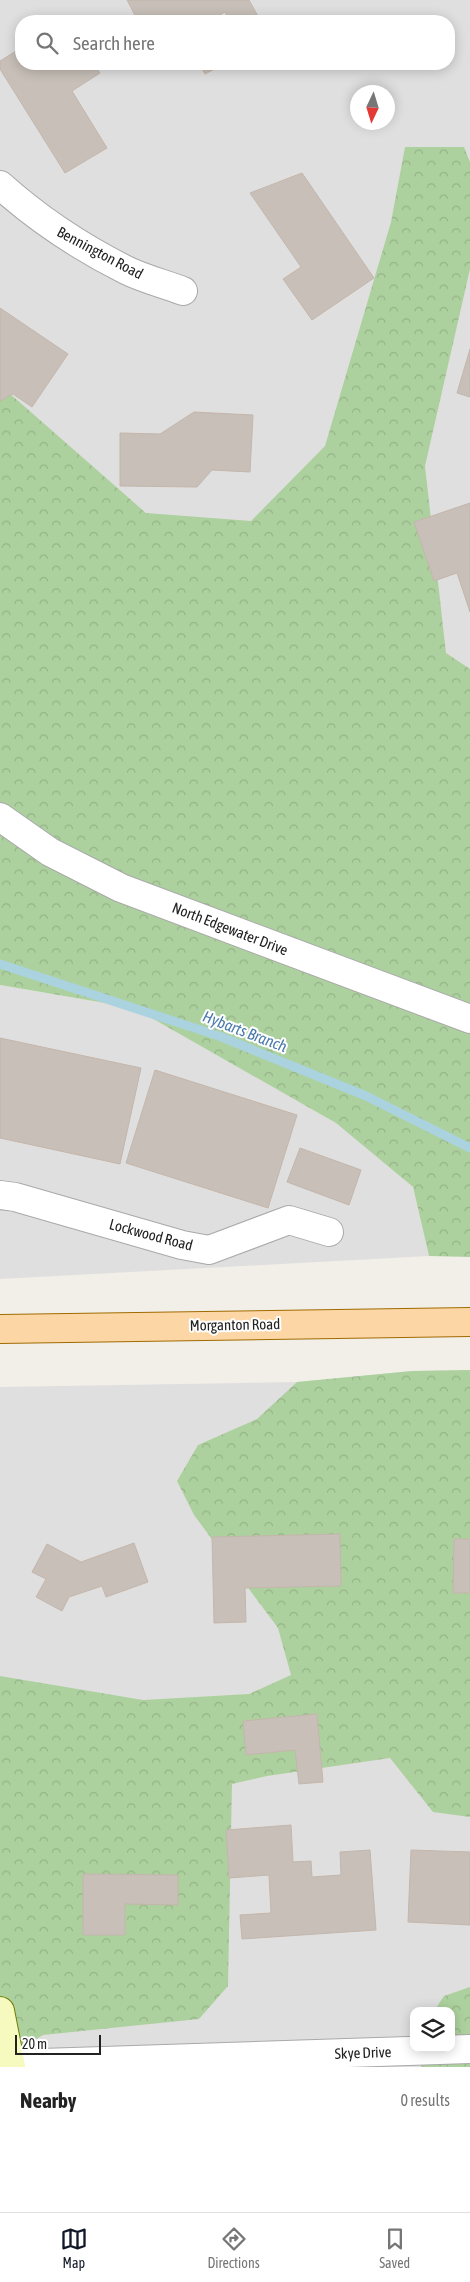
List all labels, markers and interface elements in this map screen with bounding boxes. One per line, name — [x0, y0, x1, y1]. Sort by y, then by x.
search box — [15, 15, 455, 70]
icon: search — [33, 29, 61, 57]
text: Search here — [73, 32, 155, 54]
north arrow — [350, 85, 395, 130]
street label: Bennington Road — [54, 223, 146, 282]
street label: North Edgewater Drive — [170, 899, 291, 958]
water label: Hybarts Branch — [200, 1007, 290, 1056]
street label: Lockwood Road — [108, 1215, 195, 1254]
street label: Morganton Road — [190, 1315, 280, 1334]
map controls — [410, 2007, 455, 2052]
button: layers — [410, 2007, 455, 2052]
scale bar — [15, 2032, 101, 2055]
text: 20 m — [22, 2036, 47, 2052]
street label: Skye Drive — [334, 2043, 392, 2062]
text: Nearby — [20, 2088, 76, 2112]
text: 0 results — [400, 2091, 450, 2109]
tab: Map — [60, 2225, 88, 2271]
tab: Directions — [207, 2225, 260, 2271]
tab: Saved — [379, 2225, 410, 2271]

